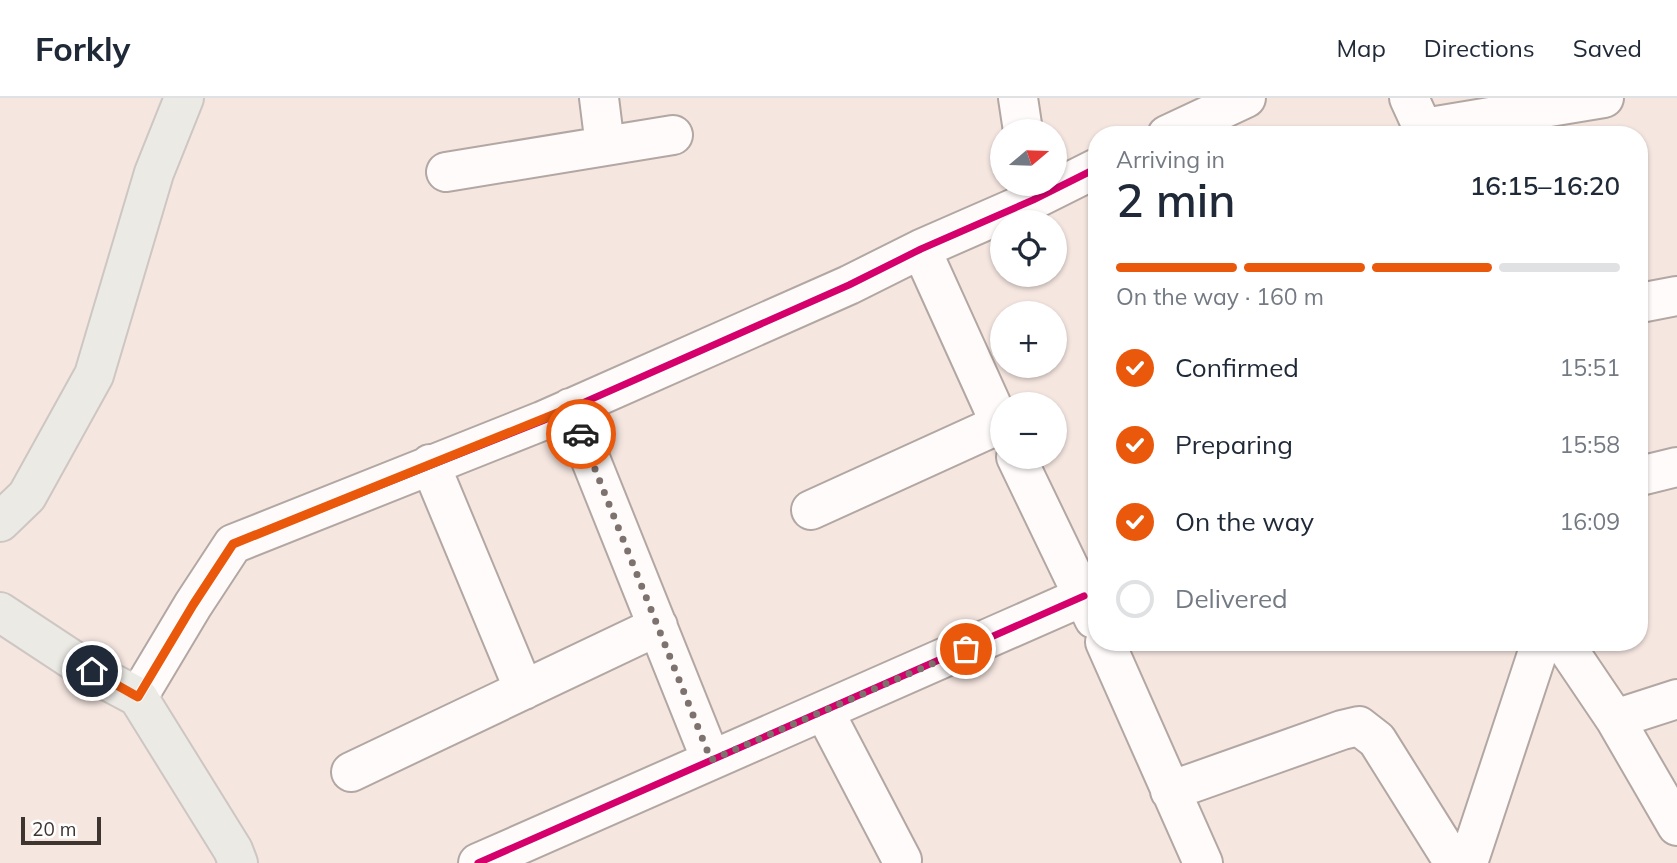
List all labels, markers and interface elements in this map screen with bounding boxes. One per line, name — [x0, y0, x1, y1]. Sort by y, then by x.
text: Forkly — [35, 28, 131, 69]
text: Map — [1336, 33, 1386, 63]
text: Directions — [1424, 33, 1535, 63]
text: Saved — [1573, 33, 1642, 63]
north arrow — [990, 119, 1068, 196]
map controls — [990, 119, 1067, 469]
text: Arriving in — [1116, 145, 1225, 174]
text: 16:15–16:20 — [1470, 169, 1620, 202]
text: 2 min — [1116, 171, 1235, 229]
button: locate — [990, 210, 1067, 287]
text: On the way · 160 m — [1116, 282, 1324, 311]
button: + — [990, 301, 1067, 378]
icon: check — [1116, 349, 1154, 387]
text: Confirmed — [1175, 351, 1299, 384]
text: 15:51 — [1560, 353, 1620, 382]
button: − — [990, 392, 1067, 469]
courier — [546, 399, 616, 469]
icon: car — [562, 415, 600, 453]
icon: check — [1116, 426, 1154, 464]
text: Preparing — [1175, 428, 1293, 461]
text: 15:58 — [1560, 430, 1620, 459]
icon: check — [1116, 503, 1154, 541]
text: On the way — [1175, 505, 1314, 538]
text: 16:09 — [1560, 507, 1620, 536]
text: Delivered — [1175, 582, 1288, 615]
pin — [936, 619, 996, 679]
icon: bag — [947, 630, 985, 668]
pin — [62, 641, 122, 701]
icon: home — [73, 652, 111, 690]
scale bar — [21, 814, 102, 846]
text: 20 m — [32, 817, 76, 841]

